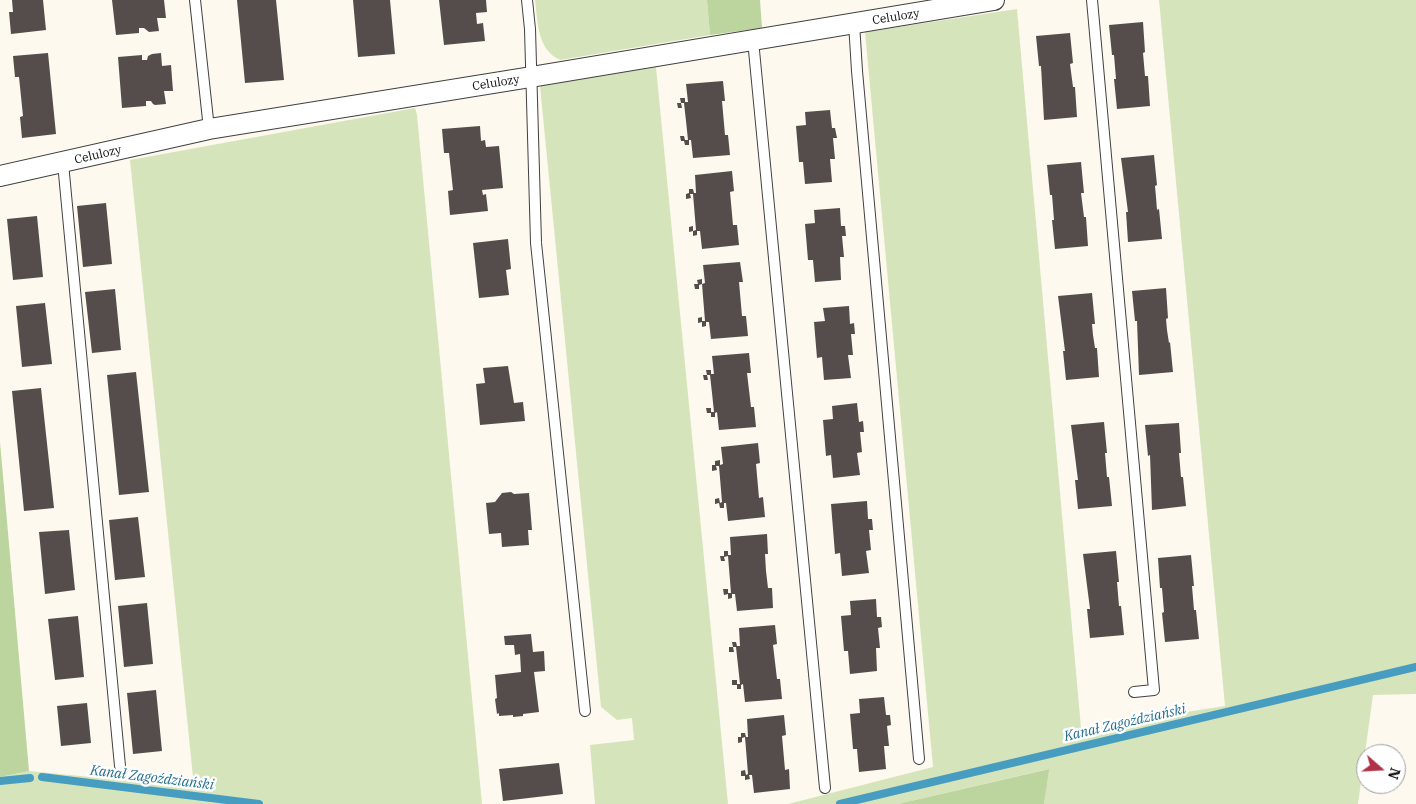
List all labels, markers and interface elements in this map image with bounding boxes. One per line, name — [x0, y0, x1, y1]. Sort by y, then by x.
street label: Celulozy — [871, 6, 921, 28]
street label: Celulozy — [471, 72, 521, 94]
street label: Celulozy — [73, 143, 123, 167]
water label: Kanał Zagoździański — [1062, 701, 1188, 745]
north arrow — [1356, 744, 1406, 794]
water label: Kanał Zagoździański — [89, 762, 215, 794]
text: N — [1384, 765, 1405, 782]

